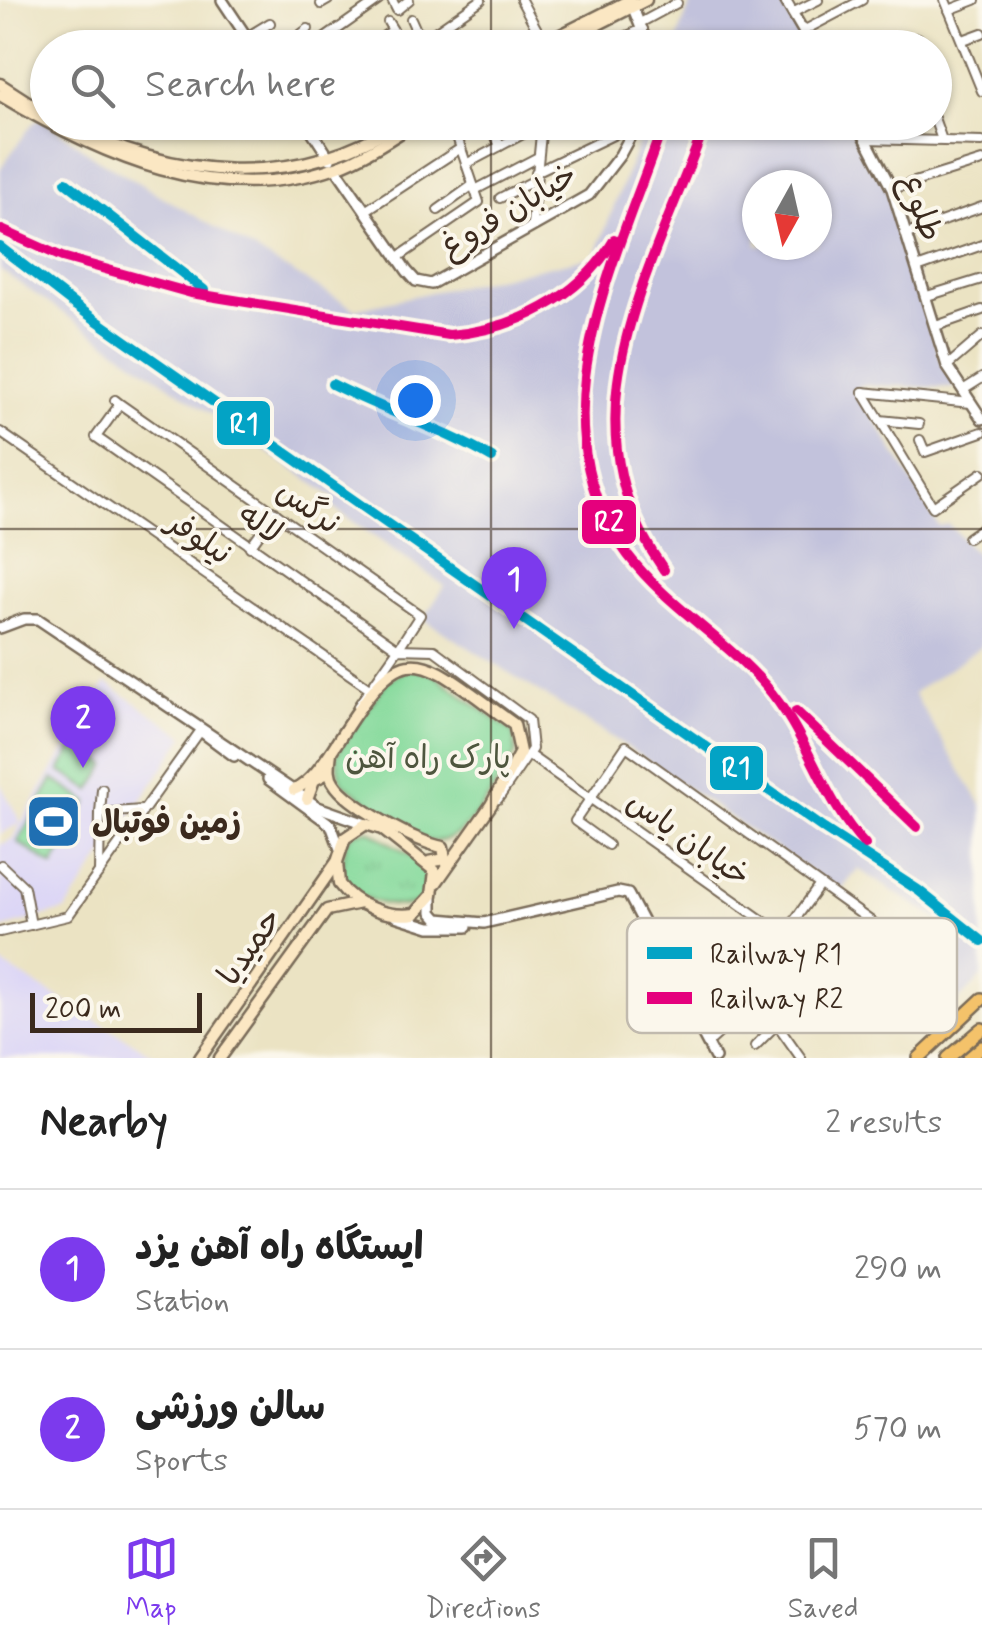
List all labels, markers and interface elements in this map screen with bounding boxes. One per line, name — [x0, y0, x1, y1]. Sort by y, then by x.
search box — [30, 30, 952, 140]
icon: search — [65, 58, 120, 113]
text: Search here — [145, 61, 336, 110]
street label: خیابان فروغ — [433, 154, 585, 269]
street label: طلوع — [889, 168, 952, 247]
north arrow — [742, 170, 832, 260]
your location — [390, 375, 441, 426]
line badge: R1 — [215, 399, 272, 447]
text: R1 — [230, 407, 258, 444]
street label: نرگس — [268, 471, 348, 545]
street label: لاله — [229, 495, 290, 555]
line badge: R2 — [580, 498, 638, 546]
street label: نیلوفر — [156, 500, 239, 575]
text: R2 — [594, 505, 624, 542]
pin: 1 — [482, 546, 546, 629]
pin: 2 — [51, 686, 116, 768]
park label: پارک راه آهن — [345, 738, 511, 780]
line badge: R1 — [708, 744, 765, 792]
text: R1 — [722, 751, 750, 788]
street label: خیابان یاس — [618, 782, 758, 898]
sports icon: زمین فوتبال — [23, 792, 83, 852]
place label: زمین فوتبال — [92, 803, 241, 845]
street label: حمیدیا — [209, 900, 292, 994]
legend — [627, 918, 957, 1033]
text: Railway R1 — [710, 937, 842, 974]
text: Railway R2 — [710, 982, 843, 1019]
scale bar — [30, 988, 202, 1032]
text: 200 m — [45, 992, 121, 1029]
text: Nearby — [40, 1096, 168, 1151]
text: 2 results — [825, 1102, 942, 1144]
text: ایستگاه راه آهن یزد — [135, 1224, 423, 1273]
text: 1 — [65, 1248, 80, 1290]
text: 290 m — [854, 1248, 942, 1290]
text: Station — [135, 1280, 230, 1322]
text: سالن ورزشی — [135, 1384, 325, 1433]
text: 2 — [65, 1408, 80, 1450]
text: 570 m — [853, 1408, 942, 1450]
text: Sports — [135, 1440, 228, 1482]
tab: Map — [124, 1531, 179, 1628]
tab: Directions — [426, 1531, 541, 1628]
tab: Saved — [788, 1531, 858, 1628]

